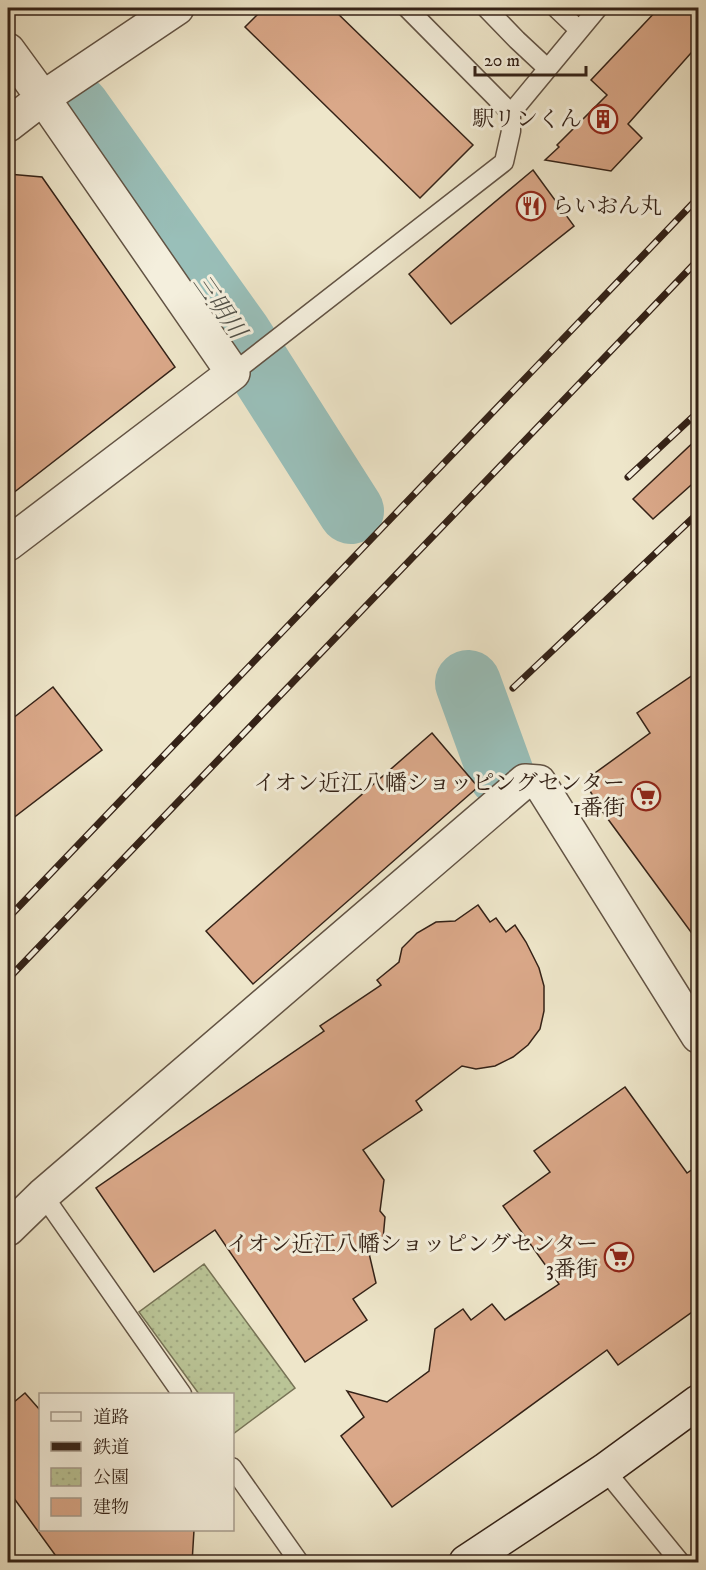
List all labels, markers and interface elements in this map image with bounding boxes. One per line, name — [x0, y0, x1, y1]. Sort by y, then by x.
scale bar — [475, 39, 586, 77]
text: 20 m — [484, 50, 520, 72]
building icon: 駅リンくん — [587, 103, 619, 135]
place label: 駅リンくん — [472, 106, 582, 133]
restaurant icon: らいおん丸 — [515, 190, 547, 222]
place label: らいおん丸 — [552, 193, 662, 220]
water label: 三明川 — [186, 269, 254, 348]
place label: イオン近江八幡ショッピングセンター 1番街 — [253, 770, 625, 822]
supermarket icon: イオン近江八幡ショッピングセンター 1番街 — [630, 780, 662, 812]
place label: イオン近江八幡ショッピングセンター 3番街 — [226, 1231, 598, 1283]
supermarket icon: イオン近江八幡ショッピングセンター 3番街 — [603, 1241, 635, 1273]
legend — [39, 1393, 234, 1531]
text: 道路 — [93, 1407, 129, 1429]
text: 鉄道 — [93, 1437, 129, 1459]
text: 公園 — [93, 1467, 129, 1489]
text: 建物 — [93, 1497, 129, 1519]

